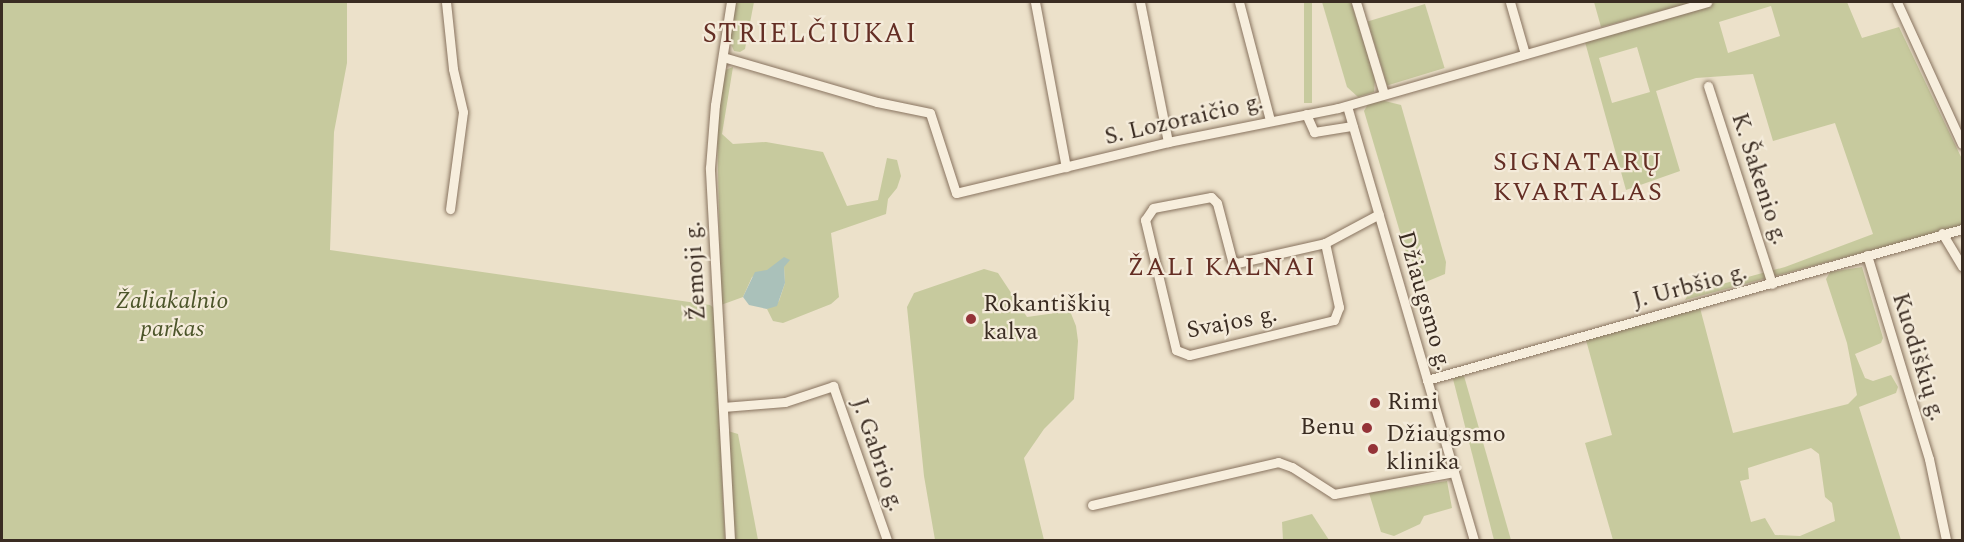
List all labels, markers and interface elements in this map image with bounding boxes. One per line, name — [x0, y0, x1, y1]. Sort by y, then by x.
district label: STRIELČIUKAI — [703, 19, 917, 51]
street label: S. Lozoraičio g. — [1102, 88, 1266, 152]
street label: K. Šakenio g. — [1724, 109, 1794, 249]
district label: SIGNATARŲ KVARTALAS — [1493, 147, 1663, 208]
street label: Žemoji g. — [679, 221, 713, 321]
street label: Džiaugsmo g. — [1390, 228, 1458, 374]
district label: ŽALI KALNAI — [1128, 252, 1316, 284]
street label: J. Urbšio g. — [1630, 258, 1750, 316]
park label: Žaliakalnio parkas — [116, 288, 228, 344]
street label: Kuodiškių g. — [1885, 289, 1951, 425]
place label: Rokantiškių kalva — [983, 291, 1111, 347]
street label: Svajos g. — [1184, 300, 1280, 346]
marker: Rokantiškių kalva — [964, 312, 978, 326]
place label: Rimi — [1387, 389, 1438, 417]
street label: J. Gabrio g. — [844, 395, 910, 515]
marker: Rimi — [1368, 396, 1382, 410]
place label: Benu — [1300, 414, 1355, 442]
marker: Benu — [1360, 421, 1374, 435]
place label: Džiaugsmo klinika — [1386, 421, 1506, 477]
marker: Džiaugsmo klinika — [1364, 440, 1382, 458]

